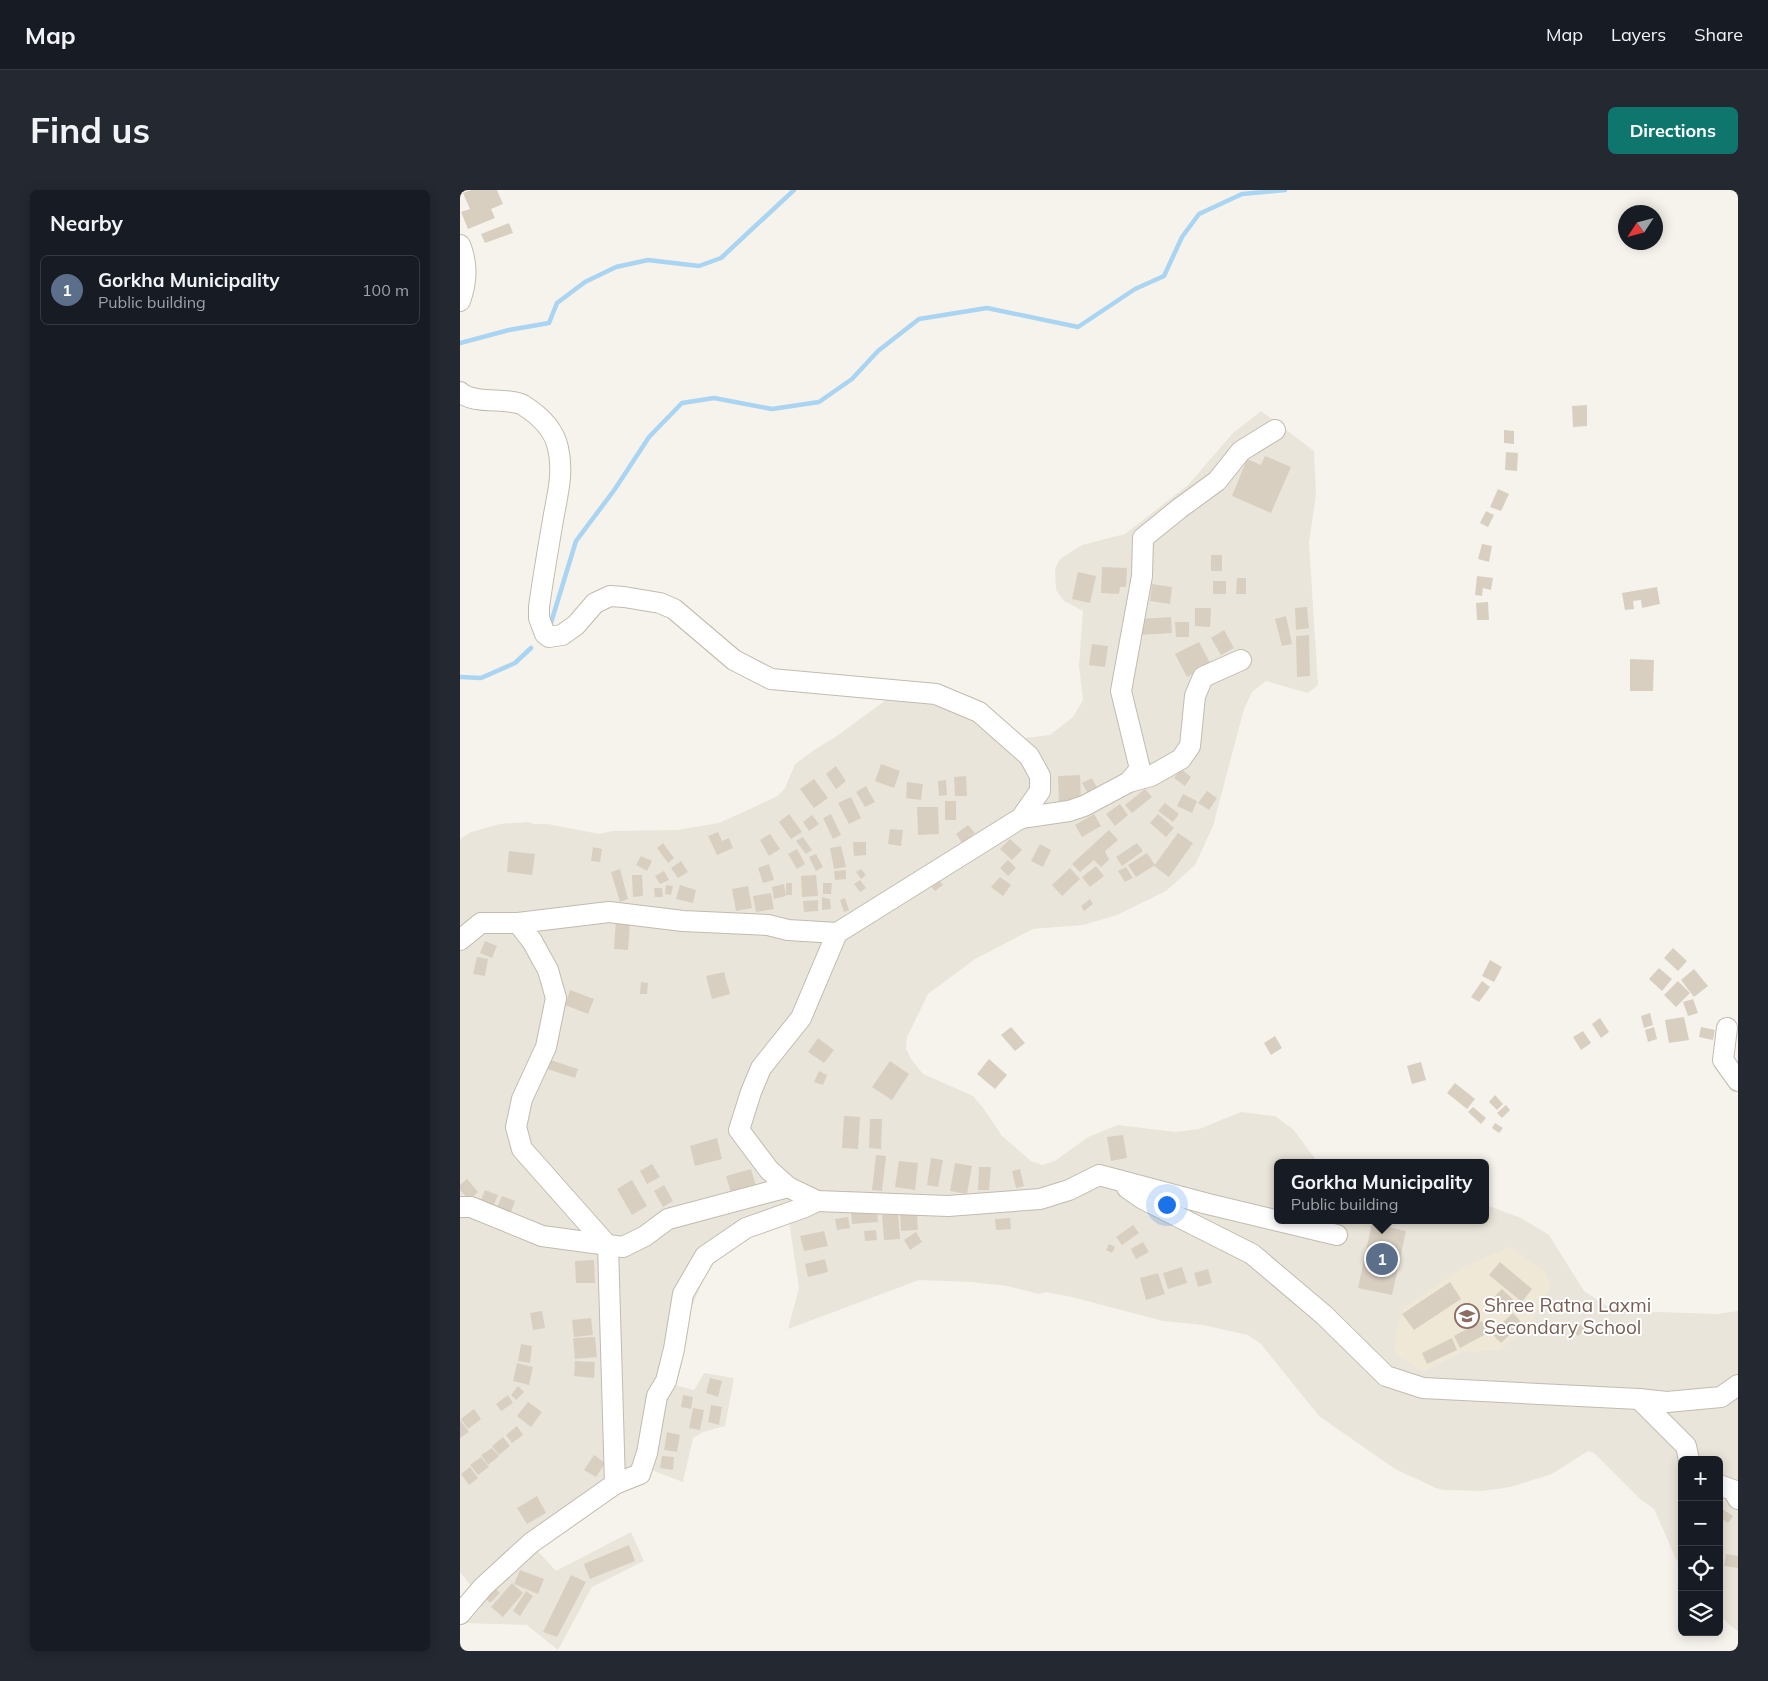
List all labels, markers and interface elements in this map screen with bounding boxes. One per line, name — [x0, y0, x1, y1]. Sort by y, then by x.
text: Map — [25, 20, 76, 50]
text: Map — [1546, 23, 1583, 46]
text: Layers — [1611, 23, 1666, 46]
text: Share — [1694, 23, 1743, 46]
button: Directions — [1608, 107, 1738, 154]
text: Find us — [30, 108, 150, 152]
north arrow — [1618, 205, 1663, 250]
text: Nearby — [50, 210, 123, 236]
text: Gorkha Municipality — [98, 268, 280, 292]
text: 1 — [62, 280, 72, 300]
text: 100 m — [362, 280, 409, 300]
text: Public building — [98, 292, 206, 312]
popup — [1274, 1159, 1489, 1224]
text: Gorkha Municipality — [1291, 1170, 1472, 1194]
your location — [1154, 1192, 1180, 1218]
text: Public building — [1291, 1194, 1398, 1214]
pin: 1 — [1366, 1240, 1398, 1278]
place label: Shree Ratna Laxmi Secondary School — [1484, 1293, 1651, 1339]
school or university icon: Shree Ratna Laxmi Secondary School — [1454, 1303, 1480, 1329]
map controls — [1678, 1456, 1723, 1636]
button: + — [1678, 1456, 1723, 1501]
button: − — [1678, 1501, 1723, 1546]
button: locate — [1678, 1546, 1723, 1591]
button: layers — [1678, 1591, 1723, 1636]

